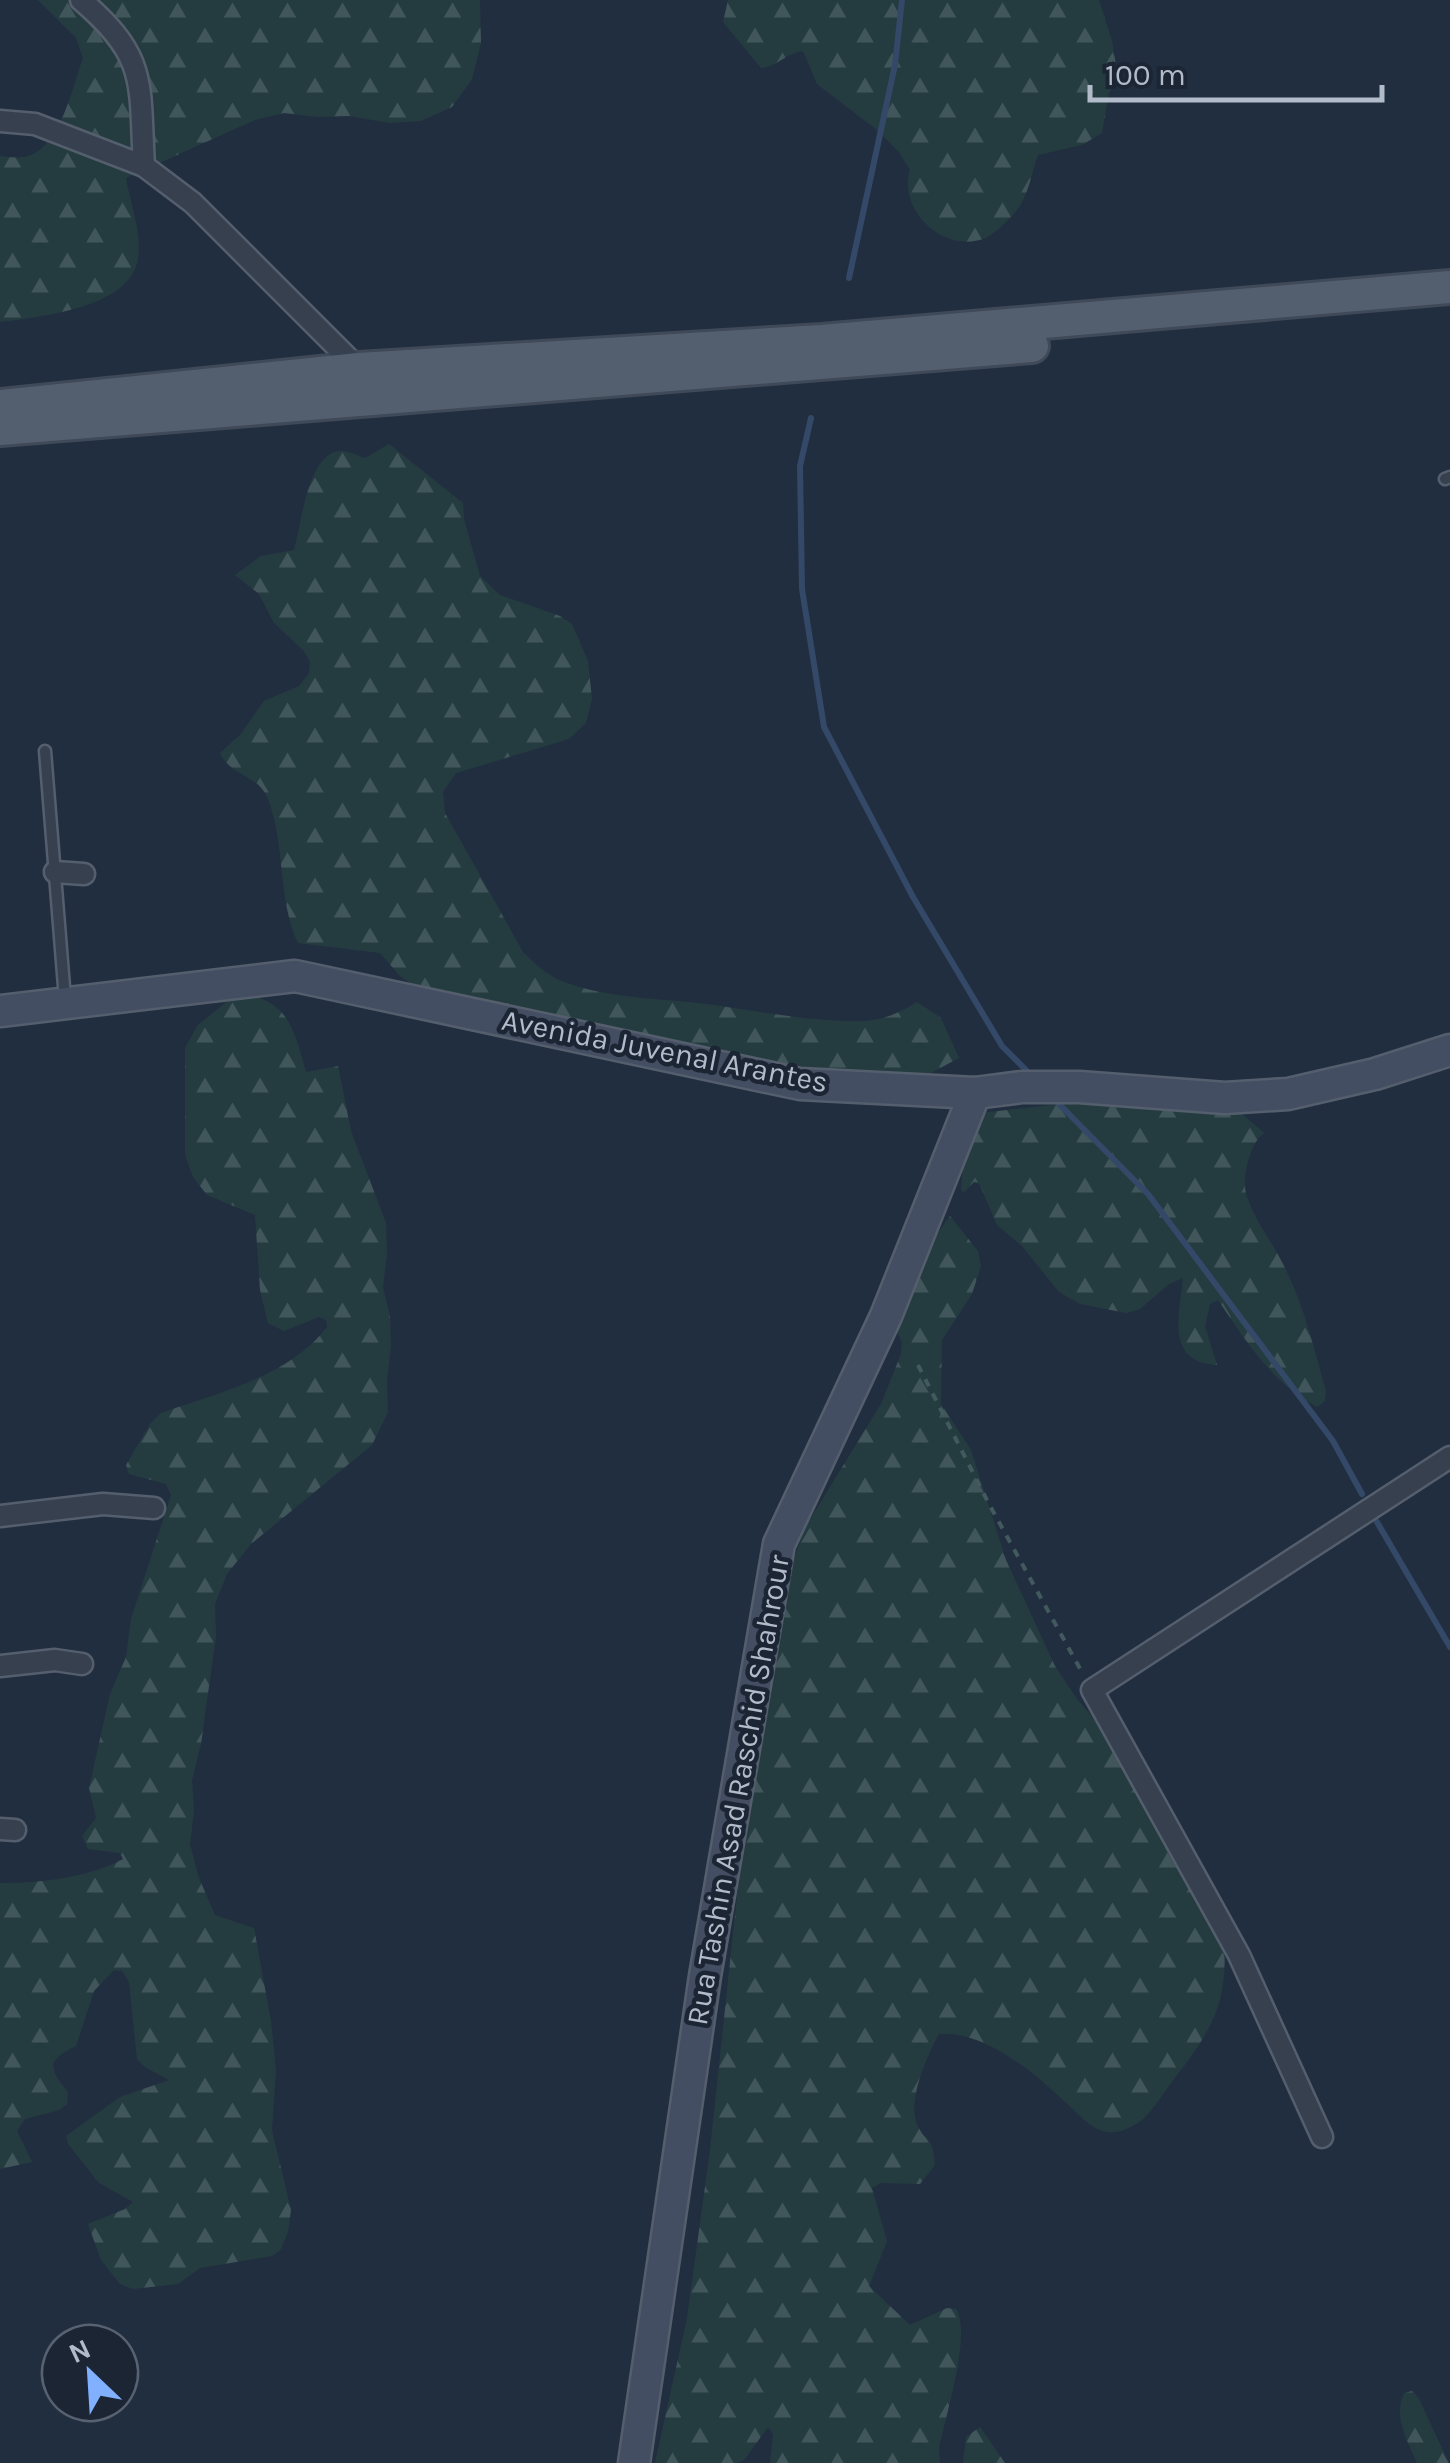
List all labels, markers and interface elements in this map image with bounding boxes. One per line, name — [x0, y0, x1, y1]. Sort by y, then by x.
scale bar — [1090, 40, 1382, 102]
text: 100 m — [1105, 57, 1186, 93]
street label: Avenida Juvenal Arantes — [499, 1002, 831, 1100]
street label: Rua Tashin Asad Raschid Shahrour — [679, 1552, 797, 2028]
north arrow — [40, 2323, 140, 2423]
text: N — [64, 2332, 96, 2370]

